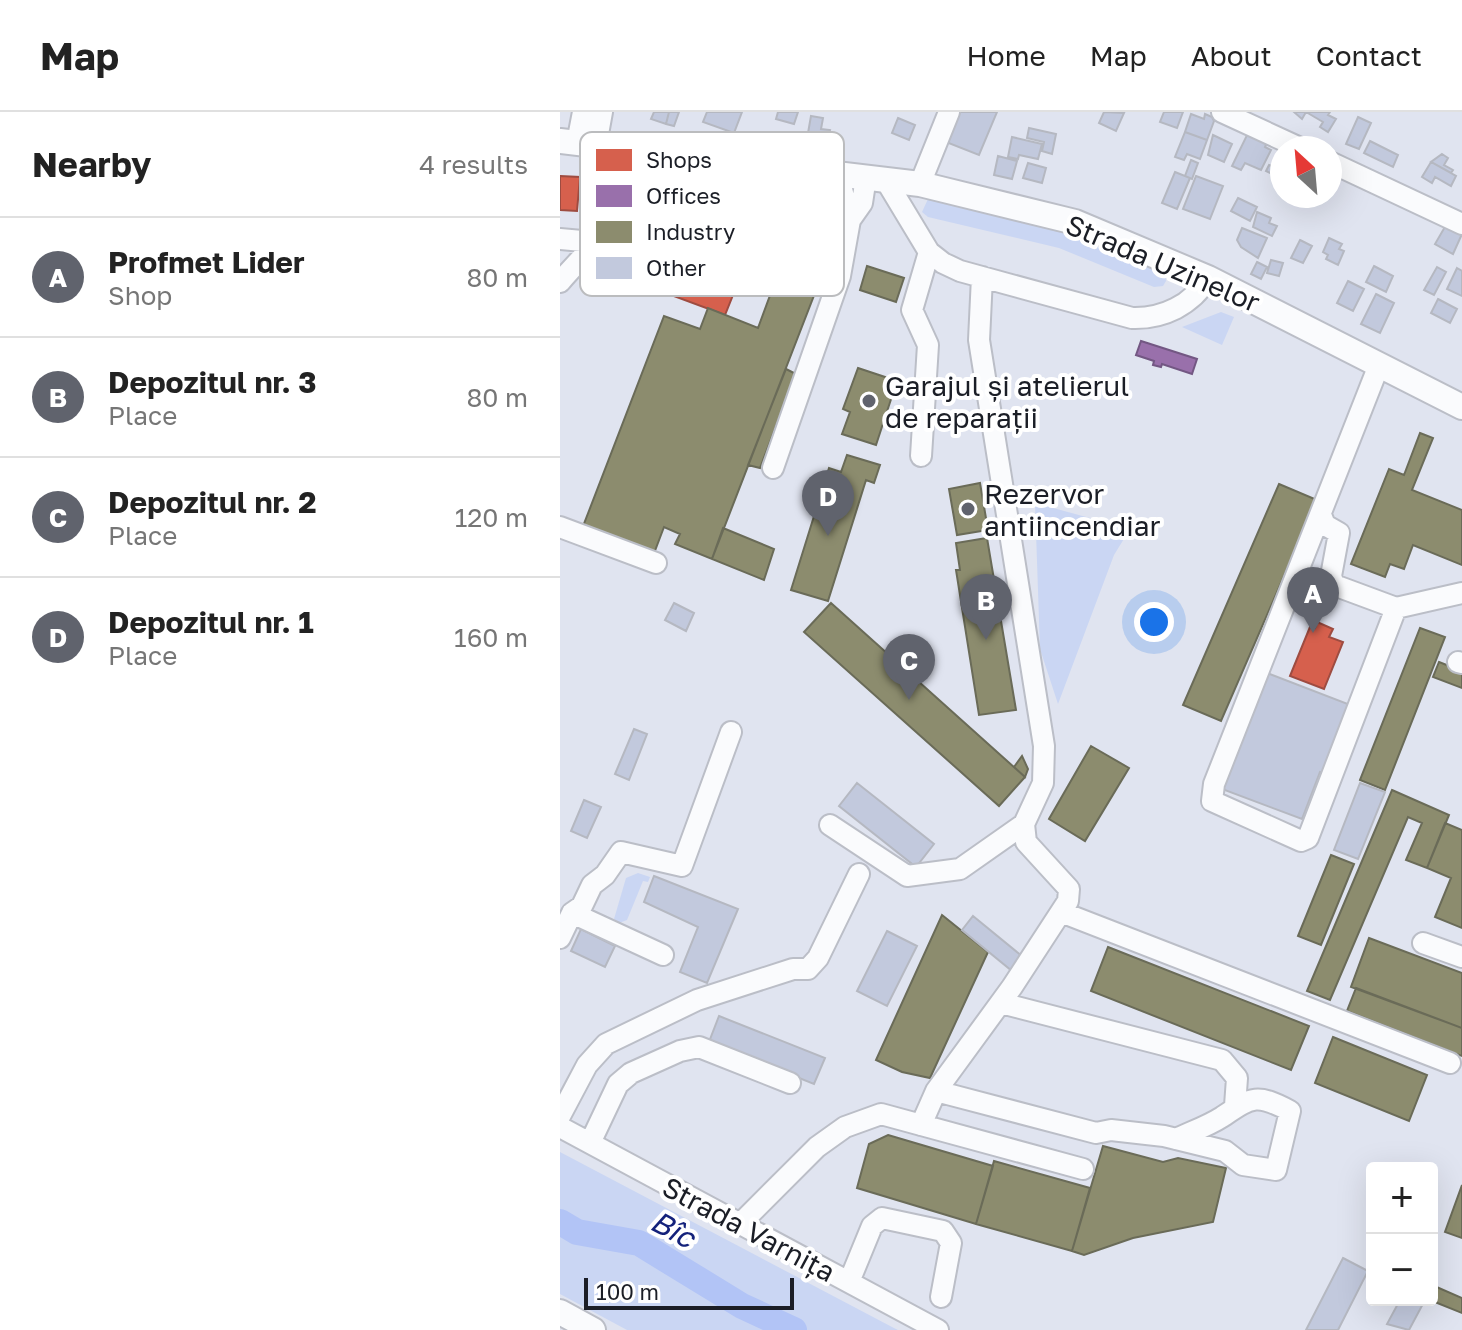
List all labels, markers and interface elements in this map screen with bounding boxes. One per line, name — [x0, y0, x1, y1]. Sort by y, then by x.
text: Map — [40, 33, 119, 78]
text: Home — [967, 39, 1046, 72]
text: Map — [1090, 39, 1147, 72]
text: About — [1191, 39, 1272, 72]
text: Contact — [1316, 39, 1422, 72]
legend — [580, 132, 844, 296]
north arrow — [1270, 136, 1342, 208]
text: Nearby — [32, 144, 152, 184]
text: Shops — [646, 146, 712, 173]
text: 4 results — [419, 149, 528, 180]
text: Offices — [646, 182, 721, 209]
street label: Strada Uzinelor — [1061, 207, 1265, 319]
text: Industry — [646, 218, 735, 245]
text: Profmet Lider — [108, 244, 305, 280]
text: Other — [646, 254, 706, 281]
text: A — [49, 262, 67, 293]
text: 80 m — [467, 262, 528, 293]
text: Shop — [108, 280, 172, 311]
text: Depozitul nr. 3 — [108, 364, 317, 400]
place label: Garajul și atelierul de reparații — [885, 369, 1129, 435]
text: B — [49, 382, 67, 413]
text: 80 m — [467, 382, 528, 413]
marker: Garajul și atelierul de reparații — [860, 392, 878, 410]
text: Place — [108, 400, 177, 431]
pin: D — [802, 470, 854, 536]
place label: Rezervor antiincendiar — [984, 477, 1160, 542]
text: Depozitul nr. 2 — [108, 484, 317, 520]
marker: Rezervor antiincendiar — [959, 500, 977, 518]
text: C — [49, 502, 67, 533]
text: 120 m — [455, 502, 528, 533]
text: Place — [108, 520, 177, 551]
pin: A — [1287, 567, 1339, 633]
pin: B — [960, 574, 1012, 640]
your location — [1134, 602, 1174, 642]
text: Depozitul nr. 1 — [108, 604, 314, 640]
text: D — [49, 622, 67, 653]
text: 160 m — [454, 622, 528, 653]
pin: C — [883, 634, 935, 700]
text: Place — [108, 640, 177, 671]
map controls — [1366, 1162, 1438, 1306]
button: + — [1366, 1162, 1438, 1234]
street label: Strada Varnița — [657, 1170, 841, 1289]
water label: Bîc — [645, 1203, 703, 1256]
button: − — [1366, 1234, 1438, 1306]
scale bar — [584, 1274, 794, 1310]
text: 100 m — [596, 1278, 659, 1305]

